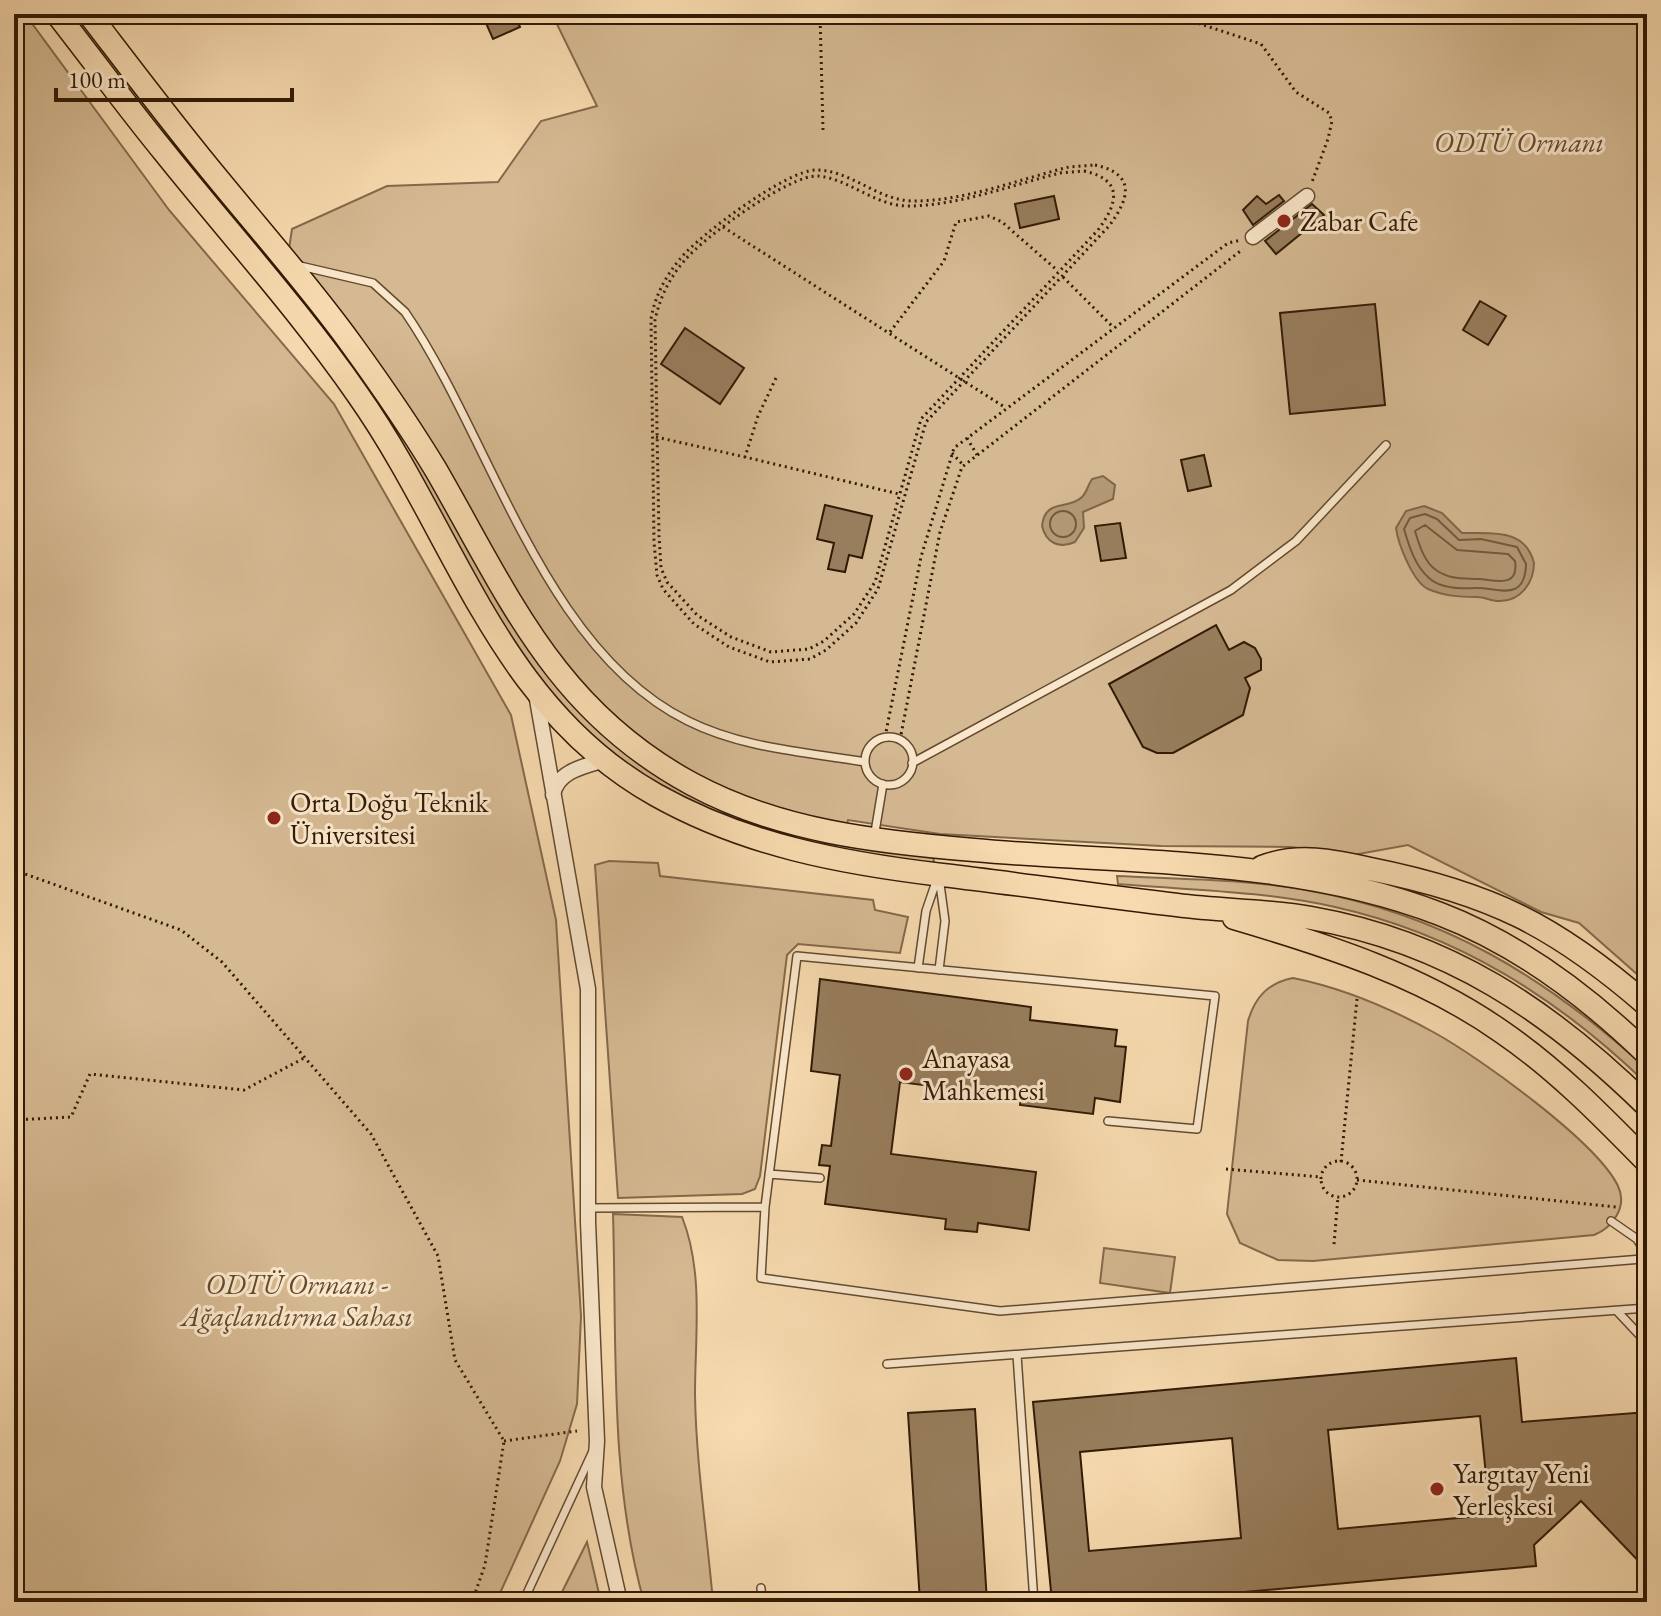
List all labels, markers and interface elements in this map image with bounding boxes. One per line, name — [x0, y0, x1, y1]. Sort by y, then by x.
scale bar — [56, 52, 292, 102]
text: 100 m — [68, 64, 126, 95]
park label: ODTÜ Ormanı — [1434, 124, 1604, 160]
place label: Zabar Cafe — [1300, 203, 1418, 239]
marker: Zabar Cafe — [1275, 212, 1293, 230]
place label: Orta Doğu Teknik Üniversitesi — [290, 784, 489, 852]
marker: Orta Doğu Teknik Üniversitesi — [265, 809, 283, 827]
place label: Anayasa Mahkemesi — [921, 1040, 1045, 1108]
marker: Anayasa Mahkemesi — [897, 1065, 915, 1083]
park label: ODTÜ Ormanı - Ağaçlandırma Sahası — [179, 1266, 413, 1334]
place label: Yargıtay Yeni Yerleşkesi — [1453, 1455, 1590, 1523]
marker: Yargıtay Yeni Yerleşkesi — [1428, 1480, 1446, 1498]

